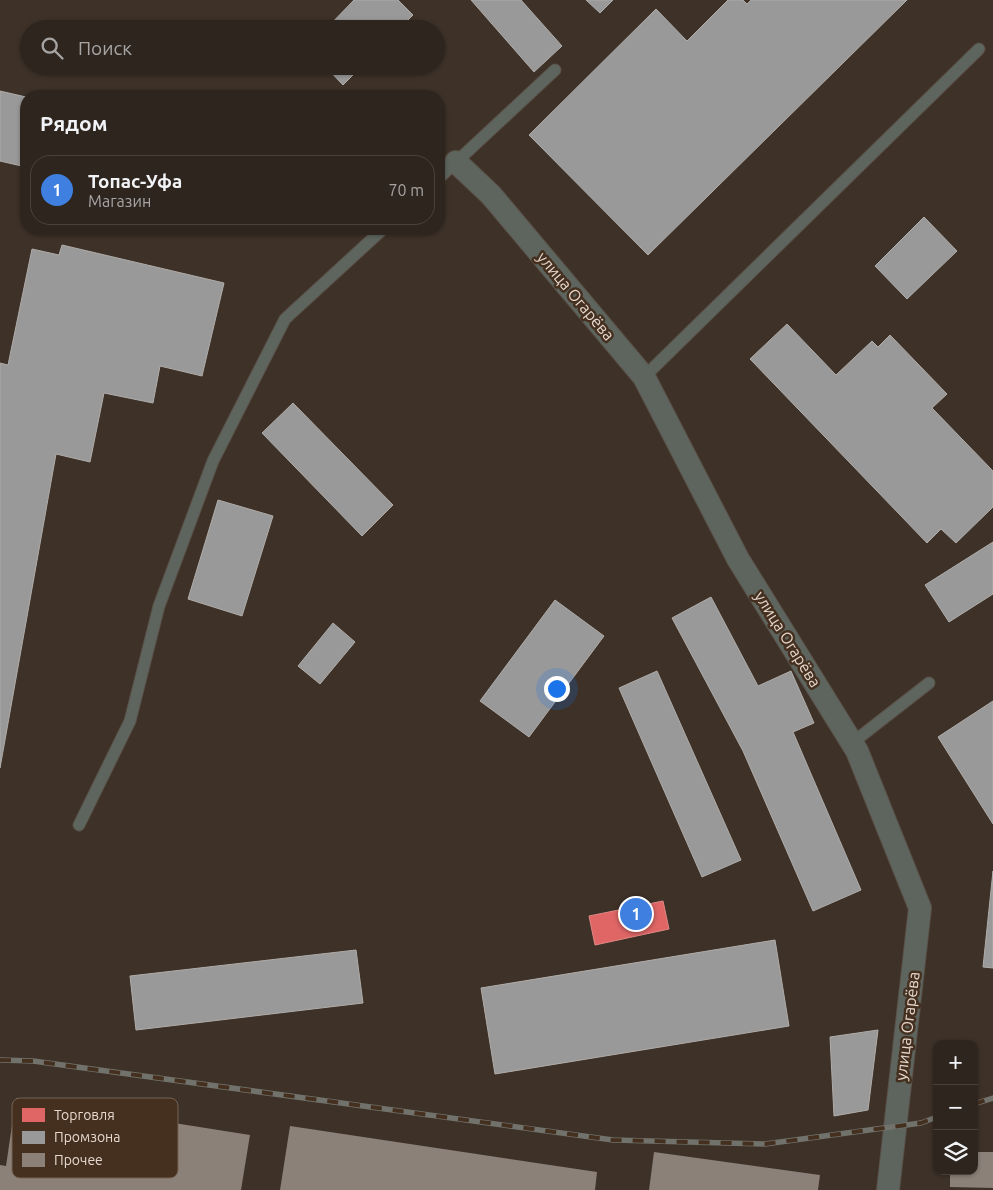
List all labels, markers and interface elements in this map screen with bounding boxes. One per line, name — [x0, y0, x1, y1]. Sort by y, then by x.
search box — [20, 20, 445, 75]
icon: search — [38, 34, 66, 62]
text: Поиск — [78, 37, 132, 59]
text: Рядом — [40, 111, 108, 135]
text: Топас-Уфа — [88, 170, 182, 192]
text: 1 — [52, 181, 62, 199]
text: 70 m — [388, 181, 424, 199]
text: Магазин — [88, 192, 151, 210]
street label: улица Огарёва — [534, 248, 618, 344]
street label: улица Огарёва — [751, 588, 825, 690]
your location — [544, 676, 570, 702]
pin: 1 — [620, 895, 652, 933]
street label: улица Огарёва — [891, 970, 923, 1082]
map controls — [933, 1040, 978, 1175]
button: + — [933, 1040, 978, 1085]
button: − — [933, 1085, 978, 1130]
legend — [12, 1098, 178, 1178]
text: Торговля — [54, 1107, 115, 1123]
text: Промзона — [54, 1129, 121, 1145]
button: layers — [933, 1130, 978, 1175]
text: Прочее — [54, 1152, 103, 1168]

